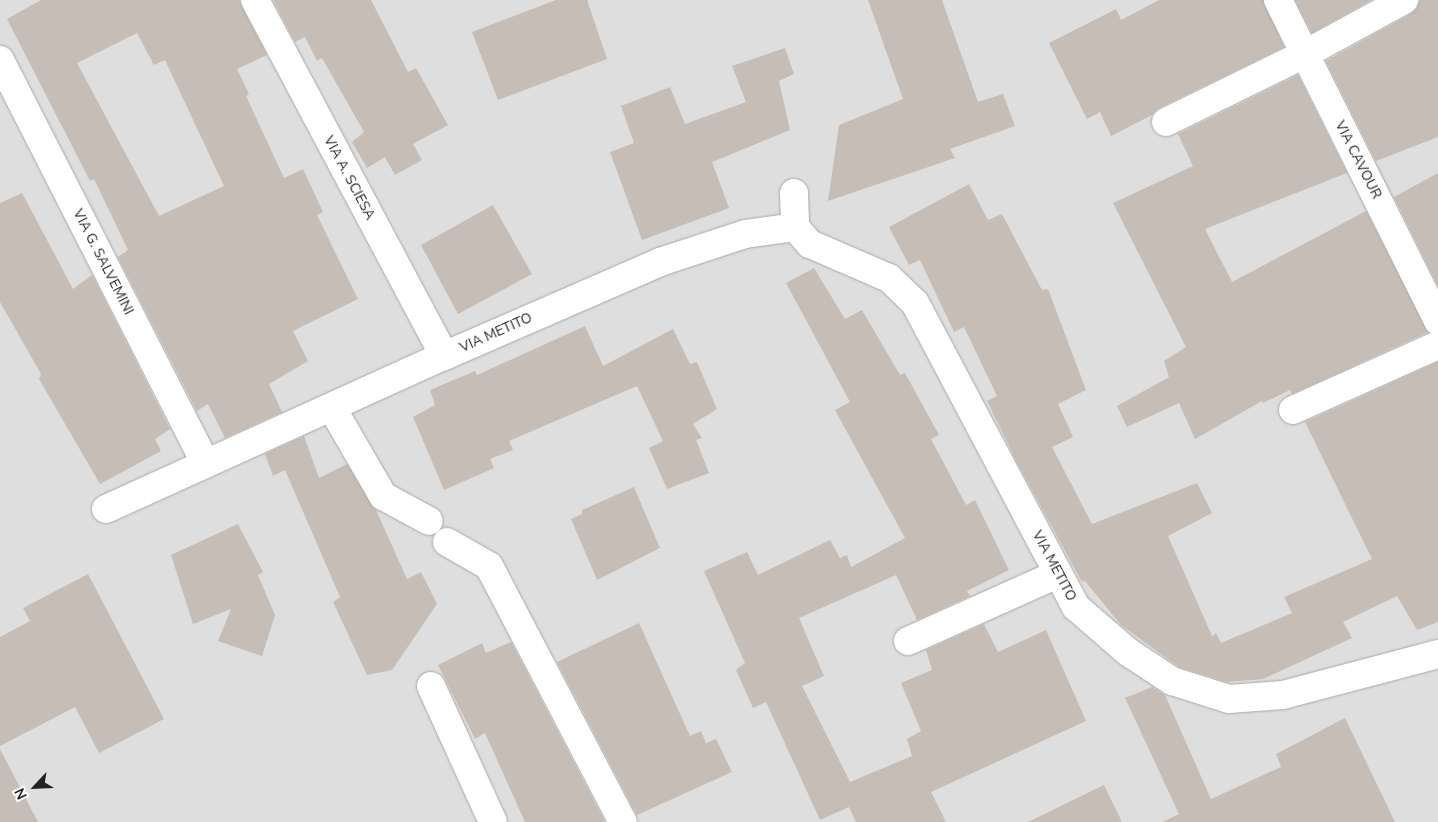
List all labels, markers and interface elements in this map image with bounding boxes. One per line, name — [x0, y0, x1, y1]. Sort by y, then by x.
street label: VIA CAVOUR — [1331, 118, 1385, 202]
street label: VIA A. SCIESA — [320, 133, 378, 223]
street label: VIA G. SALVEMINI — [69, 206, 137, 318]
street label: VIA METITO — [457, 310, 535, 356]
street label: VIA METITO — [1028, 528, 1080, 604]
north arrow — [10, 762, 60, 812]
text: N — [10, 785, 32, 802]

